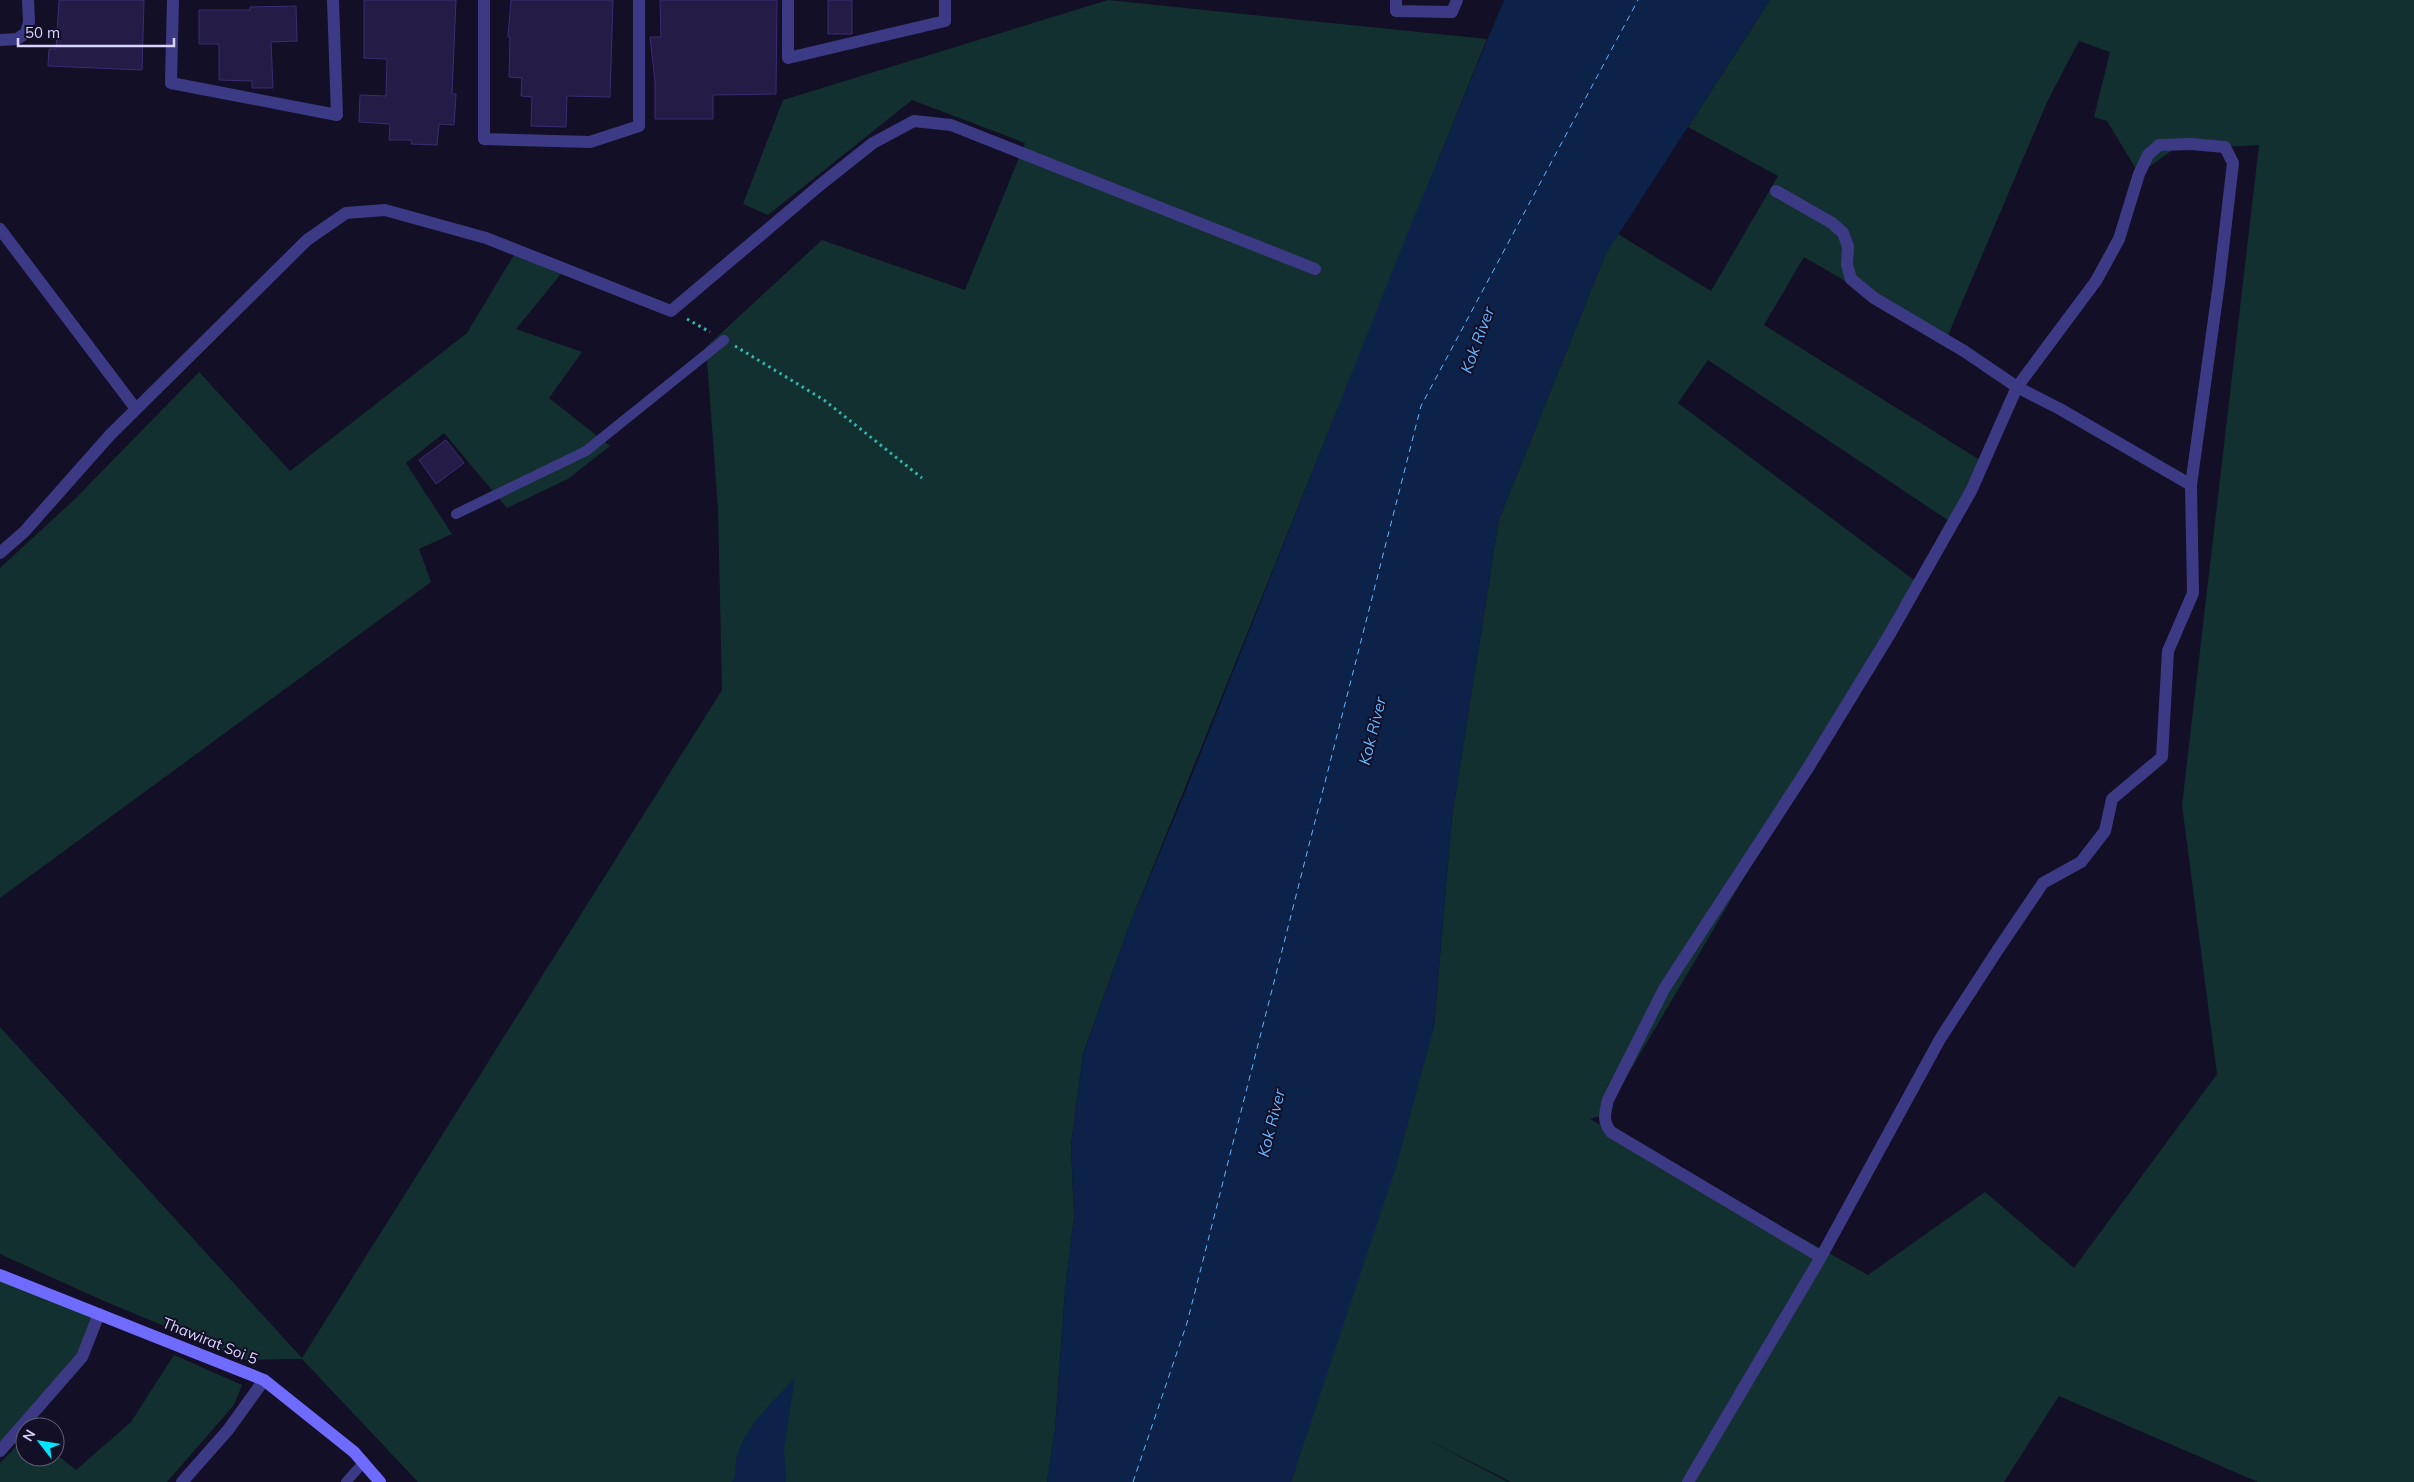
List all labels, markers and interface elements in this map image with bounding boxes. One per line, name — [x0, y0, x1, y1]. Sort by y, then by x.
scale bar — [18, 15, 174, 47]
text: 50 m — [25, 23, 60, 42]
water label: Kok River — [1456, 303, 1499, 376]
water label: Kok River — [1354, 694, 1390, 767]
water label: Kok River — [1253, 1086, 1289, 1159]
street label: Thawirat Soi 5 — [160, 1313, 261, 1368]
north arrow — [15, 1417, 65, 1467]
text: N — [18, 1426, 39, 1444]

